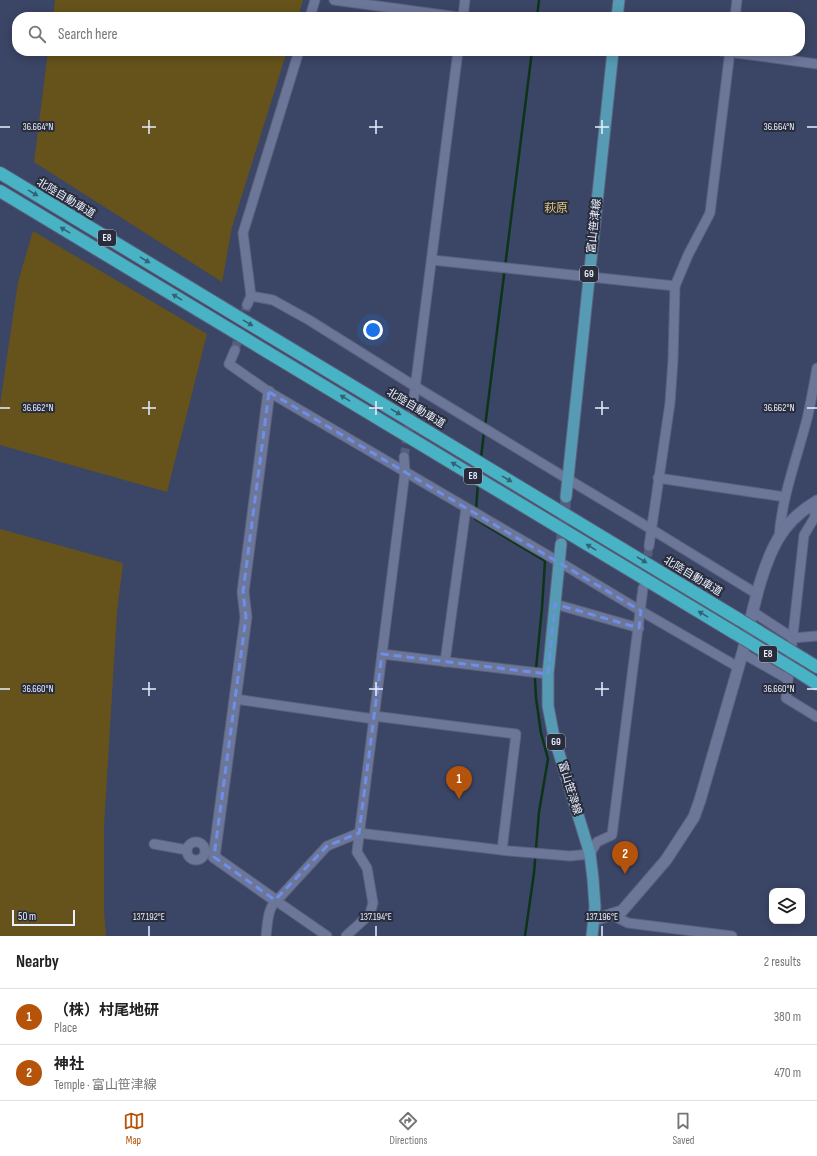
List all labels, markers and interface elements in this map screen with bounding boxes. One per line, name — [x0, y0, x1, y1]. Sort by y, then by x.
search box — [12, 12, 805, 56]
icon: search — [26, 23, 48, 45]
text: Search here — [58, 25, 118, 44]
text: 36.664°N — [23, 121, 53, 133]
text: 36.664°N — [764, 121, 794, 133]
street label: 北陸自動車道 — [34, 175, 98, 221]
one-way arrow — [27, 190, 39, 197]
street label: 富山笹津線 — [585, 198, 603, 254]
district label: 萩原 — [544, 201, 568, 216]
one-way arrow — [60, 226, 70, 234]
road number: E8 — [98, 230, 116, 246]
one-way arrow — [139, 257, 151, 264]
road number: 69 — [580, 266, 598, 282]
one-way arrow — [172, 293, 182, 301]
one-way arrow — [242, 319, 254, 326]
your location — [363, 320, 383, 340]
street label: 北陸自動車道 — [384, 385, 448, 431]
one-way arrow — [339, 395, 351, 402]
text: 36.662°N — [22, 402, 54, 414]
text: 36.662°N — [763, 402, 795, 414]
one-way arrow — [390, 408, 402, 415]
one-way arrow — [450, 462, 462, 469]
road number: E8 — [464, 468, 482, 484]
one-way arrow — [501, 475, 513, 482]
one-way arrow — [586, 543, 596, 551]
street label: 北陸自動車道 — [661, 553, 725, 599]
one-way arrow — [636, 557, 648, 564]
one-way arrow — [697, 611, 709, 618]
road number: E8 — [759, 646, 777, 662]
text: 36.660°N — [22, 683, 54, 695]
text: 36.660°N — [763, 683, 795, 695]
road number: 69 — [547, 734, 565, 750]
street label: 富山笹津線 — [556, 760, 584, 816]
pin: 1 — [446, 766, 472, 799]
pin: 2 — [612, 841, 638, 874]
map controls — [769, 888, 805, 924]
button: layers — [769, 888, 805, 924]
scale bar — [12, 908, 75, 927]
text: 50 m — [18, 910, 36, 923]
text: 137.192°E — [133, 911, 165, 923]
text: 137.194°E — [360, 911, 392, 923]
text: 137.196°E — [586, 911, 618, 923]
text: Nearby — [16, 952, 59, 972]
text: 2 results — [764, 954, 801, 970]
text: （株）村尾地研 — [54, 1001, 159, 1020]
text: 1 — [26, 1009, 32, 1025]
text: 380 m — [774, 1009, 801, 1025]
text: Place — [54, 1020, 77, 1036]
text: 神社 — [54, 1055, 84, 1074]
text: 2 — [26, 1065, 32, 1081]
text: 470 m — [774, 1065, 801, 1081]
text: Temple · 富山笹津線 — [54, 1077, 157, 1093]
tab: Map — [123, 1110, 145, 1147]
tab: Directions — [390, 1110, 427, 1147]
tab: Saved — [672, 1110, 694, 1147]

